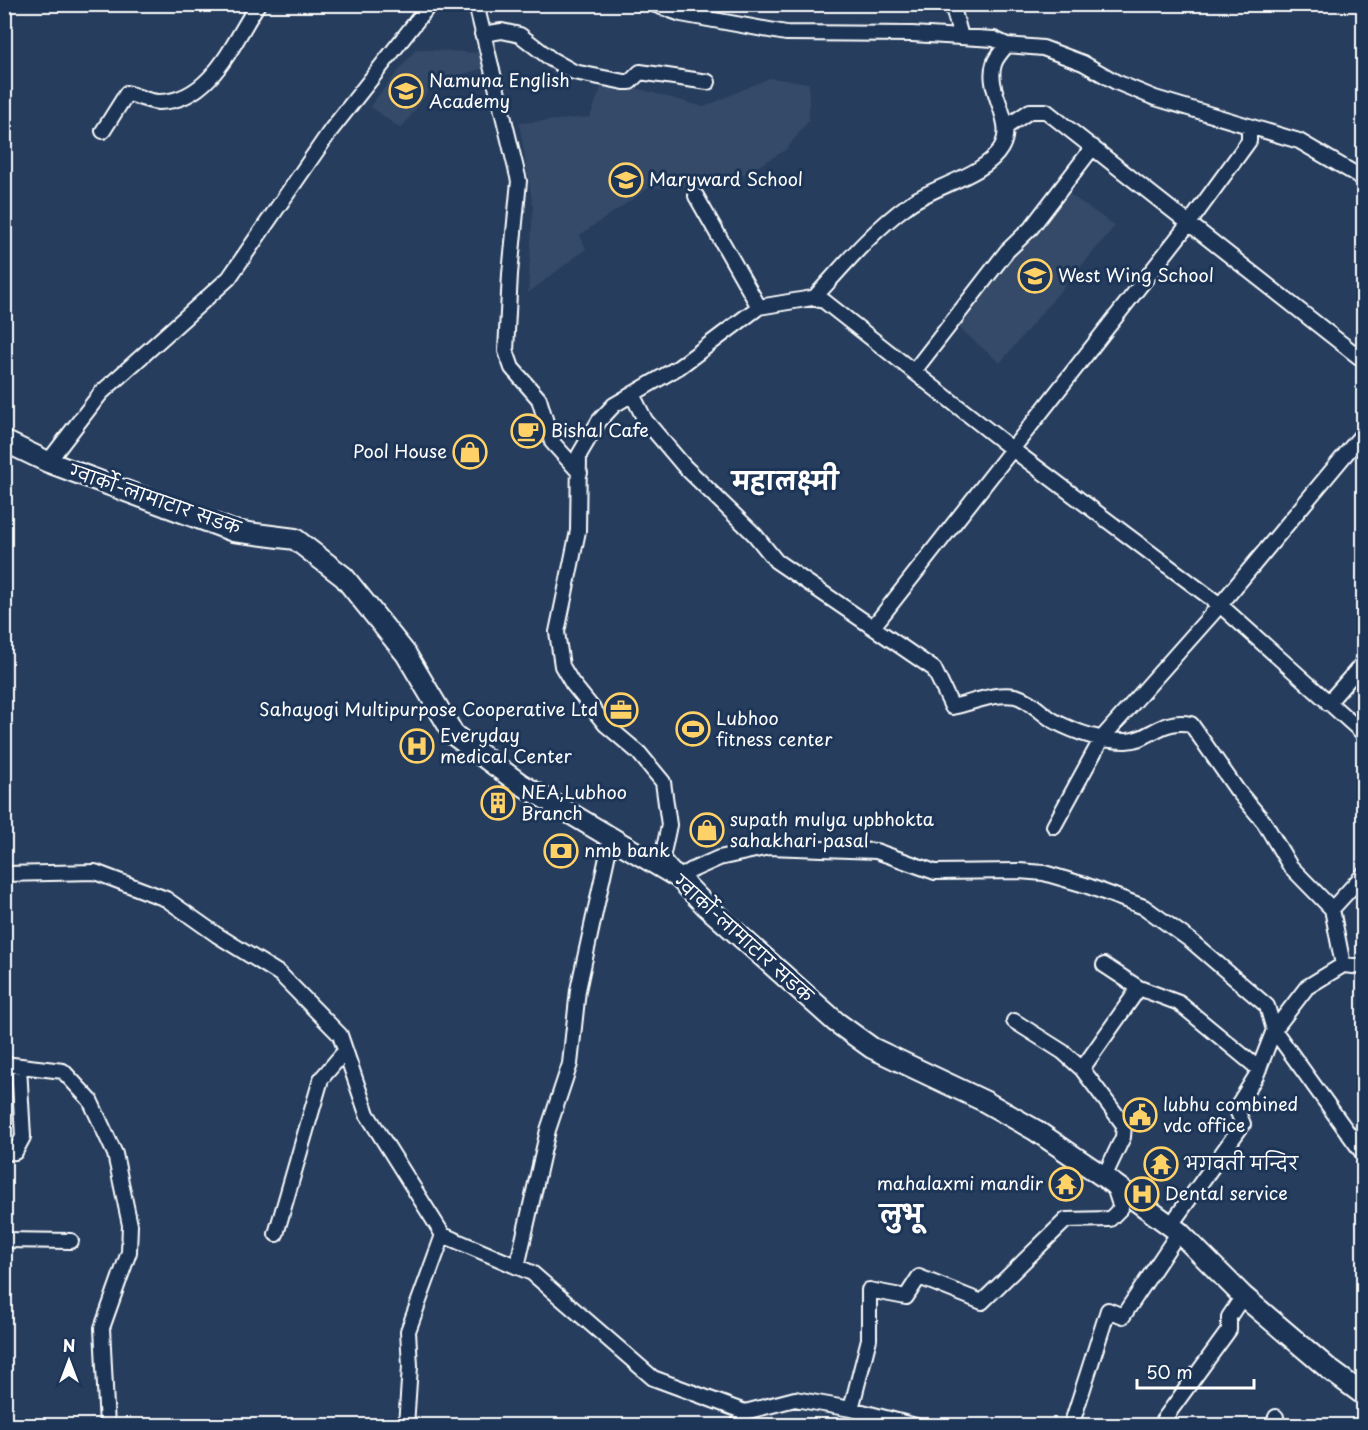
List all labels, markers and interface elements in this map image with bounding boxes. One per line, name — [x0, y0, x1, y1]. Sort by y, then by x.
place label: Namuna English Academy — [429, 66, 570, 114]
school or university icon: Namuna English Academy — [388, 73, 424, 109]
school or university icon: Maryward School — [608, 162, 644, 198]
place label: Maryward School — [649, 165, 803, 192]
school or university icon: West Wing School — [1017, 258, 1053, 294]
place label: West Wing School — [1058, 261, 1214, 288]
cafe icon: Bishal Cafe — [510, 413, 546, 449]
place label: Bishal Cafe — [551, 416, 649, 443]
shop icon: Pool House — [452, 434, 488, 470]
place label: Pool House — [353, 437, 447, 464]
street label: ग्वार्को-लामाटार सडक — [65, 456, 246, 541]
district label: महालक्ष्मी — [730, 462, 841, 498]
office icon: Sahayogi Multipurpose Cooperative Ltd — [603, 692, 639, 728]
place label: Sahayogi Multipurpose Cooperative Ltd — [259, 695, 598, 722]
place label: Lubhoo fitness center — [716, 704, 833, 752]
sports icon: Lubhoo fitness center — [675, 711, 711, 747]
place label: Everyday medical Center — [440, 721, 573, 769]
hospital icon: Everyday medical Center — [399, 728, 435, 764]
place label: NEA,Lubhoo Branch — [521, 778, 627, 826]
building icon: NEA,Lubhoo Branch — [480, 785, 516, 821]
place label: supath mulya upbhokta sahakhari pasal — [730, 805, 935, 853]
shop icon: supath mulya upbhokta sahakhari pasal — [689, 812, 725, 848]
bank icon: nmb bank — [543, 833, 579, 869]
place label: nmb bank — [584, 836, 670, 863]
street label: ग्वार्को-लामाटार सडक — [668, 867, 821, 1009]
place label: lubhu combined vdc office — [1163, 1090, 1298, 1138]
public building icon: lubhu combined vdc office — [1122, 1097, 1158, 1133]
temple icon: भगवती मन्दिर — [1143, 1146, 1179, 1182]
place label: भगवती मन्दिर — [1183, 1149, 1299, 1176]
temple icon: mahalaxmi mandir — [1048, 1166, 1084, 1202]
place label: mahalaxmi mandir — [877, 1169, 1044, 1196]
hospital icon: Dental service — [1124, 1176, 1160, 1212]
place label: Dental service — [1165, 1179, 1288, 1206]
district label: लुभू — [878, 1195, 927, 1234]
north arrow — [39, 1331, 99, 1391]
text: N — [63, 1333, 75, 1357]
scale bar — [1137, 1352, 1254, 1390]
text: 50 m — [1146, 1358, 1193, 1385]

